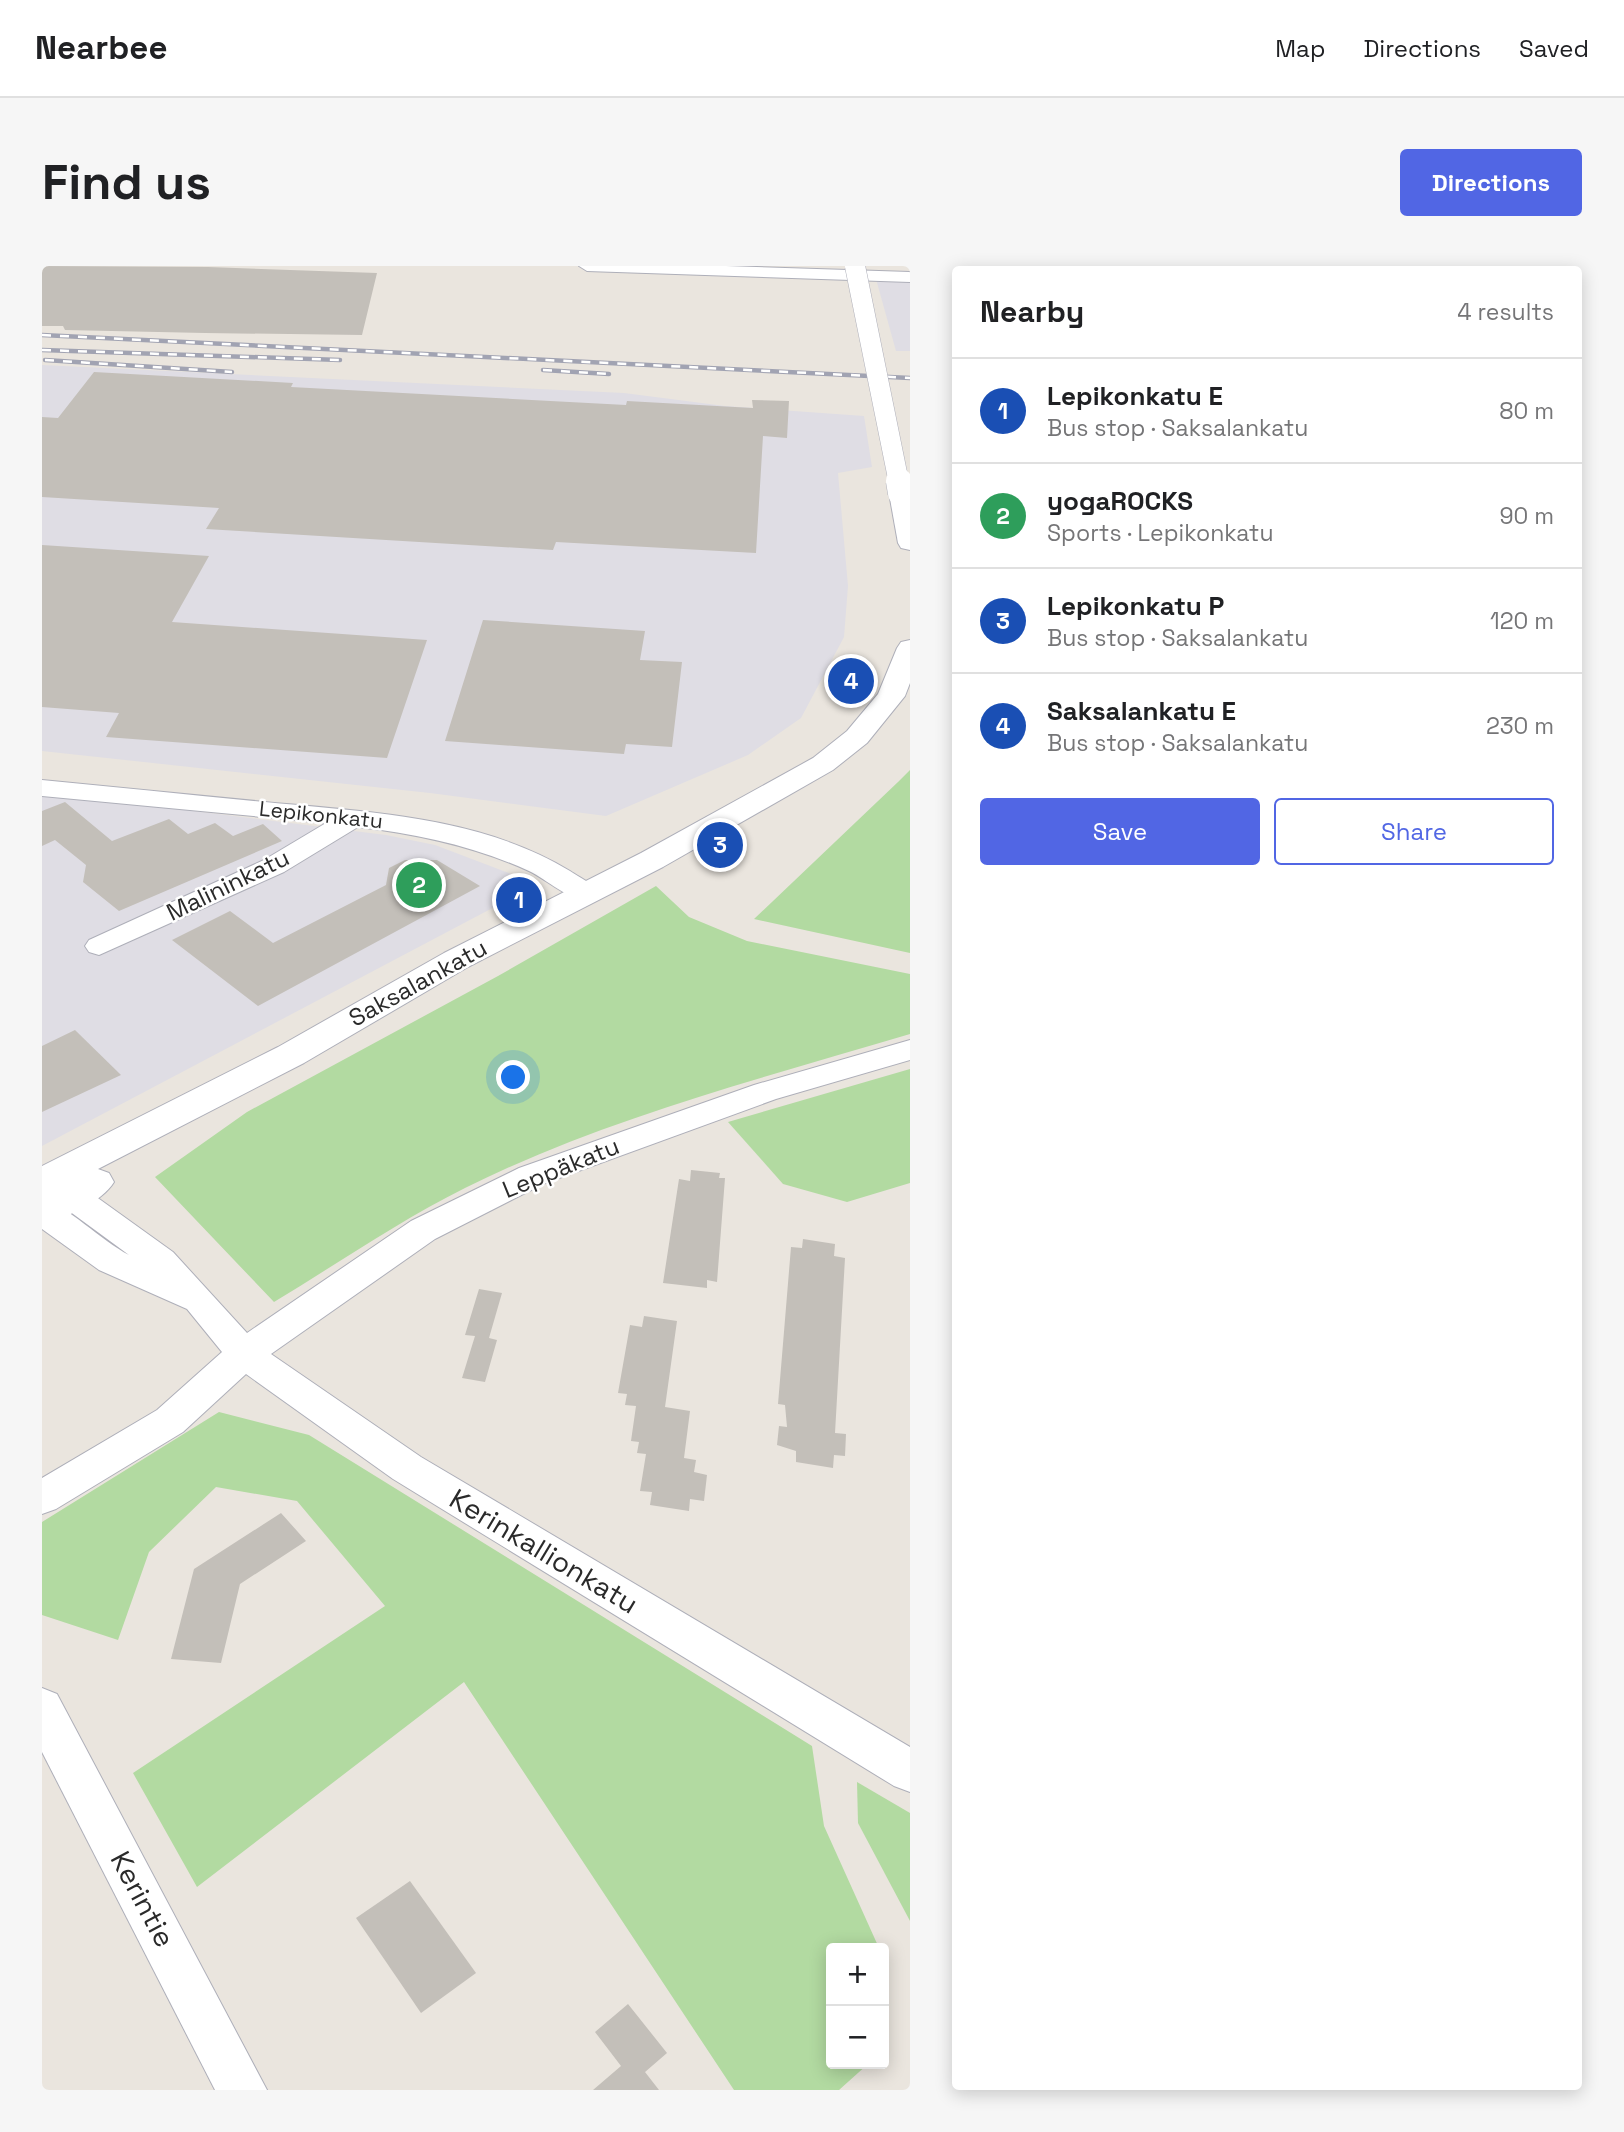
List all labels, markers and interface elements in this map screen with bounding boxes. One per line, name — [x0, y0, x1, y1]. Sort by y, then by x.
text: Nearbee — [35, 27, 167, 69]
text: Map — [1275, 33, 1325, 64]
text: Directions — [1363, 33, 1481, 64]
text: Saved — [1519, 33, 1589, 64]
button: Directions — [1400, 149, 1582, 216]
text: Find us — [42, 151, 211, 213]
text: Nearby — [980, 292, 1084, 331]
text: 4 results — [1457, 297, 1554, 327]
text: Lepikonkatu E — [1047, 379, 1223, 413]
text: 1 — [998, 396, 1008, 426]
text: 80 m — [1499, 396, 1554, 426]
text: Bus stop · Saksalankatu — [1047, 413, 1308, 443]
text: yogaROCKS — [1047, 484, 1193, 518]
text: 2 — [996, 501, 1010, 531]
text: 90 m — [1499, 501, 1554, 531]
text: Sports · Lepikonkatu — [1047, 518, 1274, 548]
text: Lepikonkatu P — [1047, 589, 1224, 623]
text: 3 — [996, 606, 1010, 636]
text: 120 m — [1490, 606, 1554, 636]
text: Bus stop · Saksalankatu — [1047, 623, 1308, 653]
pin: 4 — [828, 655, 874, 707]
text: Saksalankatu E — [1047, 694, 1236, 728]
text: 4 — [996, 711, 1010, 741]
text: 230 m — [1486, 711, 1554, 741]
text: Bus stop · Saksalankatu — [1047, 728, 1308, 758]
street label: Lepikonkatu — [258, 795, 384, 834]
button: Save — [980, 798, 1260, 865]
button: Share — [1274, 798, 1554, 865]
pin: 3 — [697, 819, 743, 871]
street label: Malininkatu — [161, 841, 294, 928]
pin: 2 — [396, 859, 442, 911]
pin: 1 — [496, 874, 542, 926]
street label: Saksalankatu — [343, 932, 492, 1033]
your location — [496, 1060, 530, 1094]
street label: Leppäkatu — [498, 1130, 624, 1205]
street label: Kerinkallionkatu — [443, 1481, 645, 1621]
street label: Kerintie — [103, 1845, 183, 1953]
map controls — [826, 1943, 889, 2069]
button: + — [826, 1943, 889, 2006]
button: − — [826, 2006, 889, 2069]

